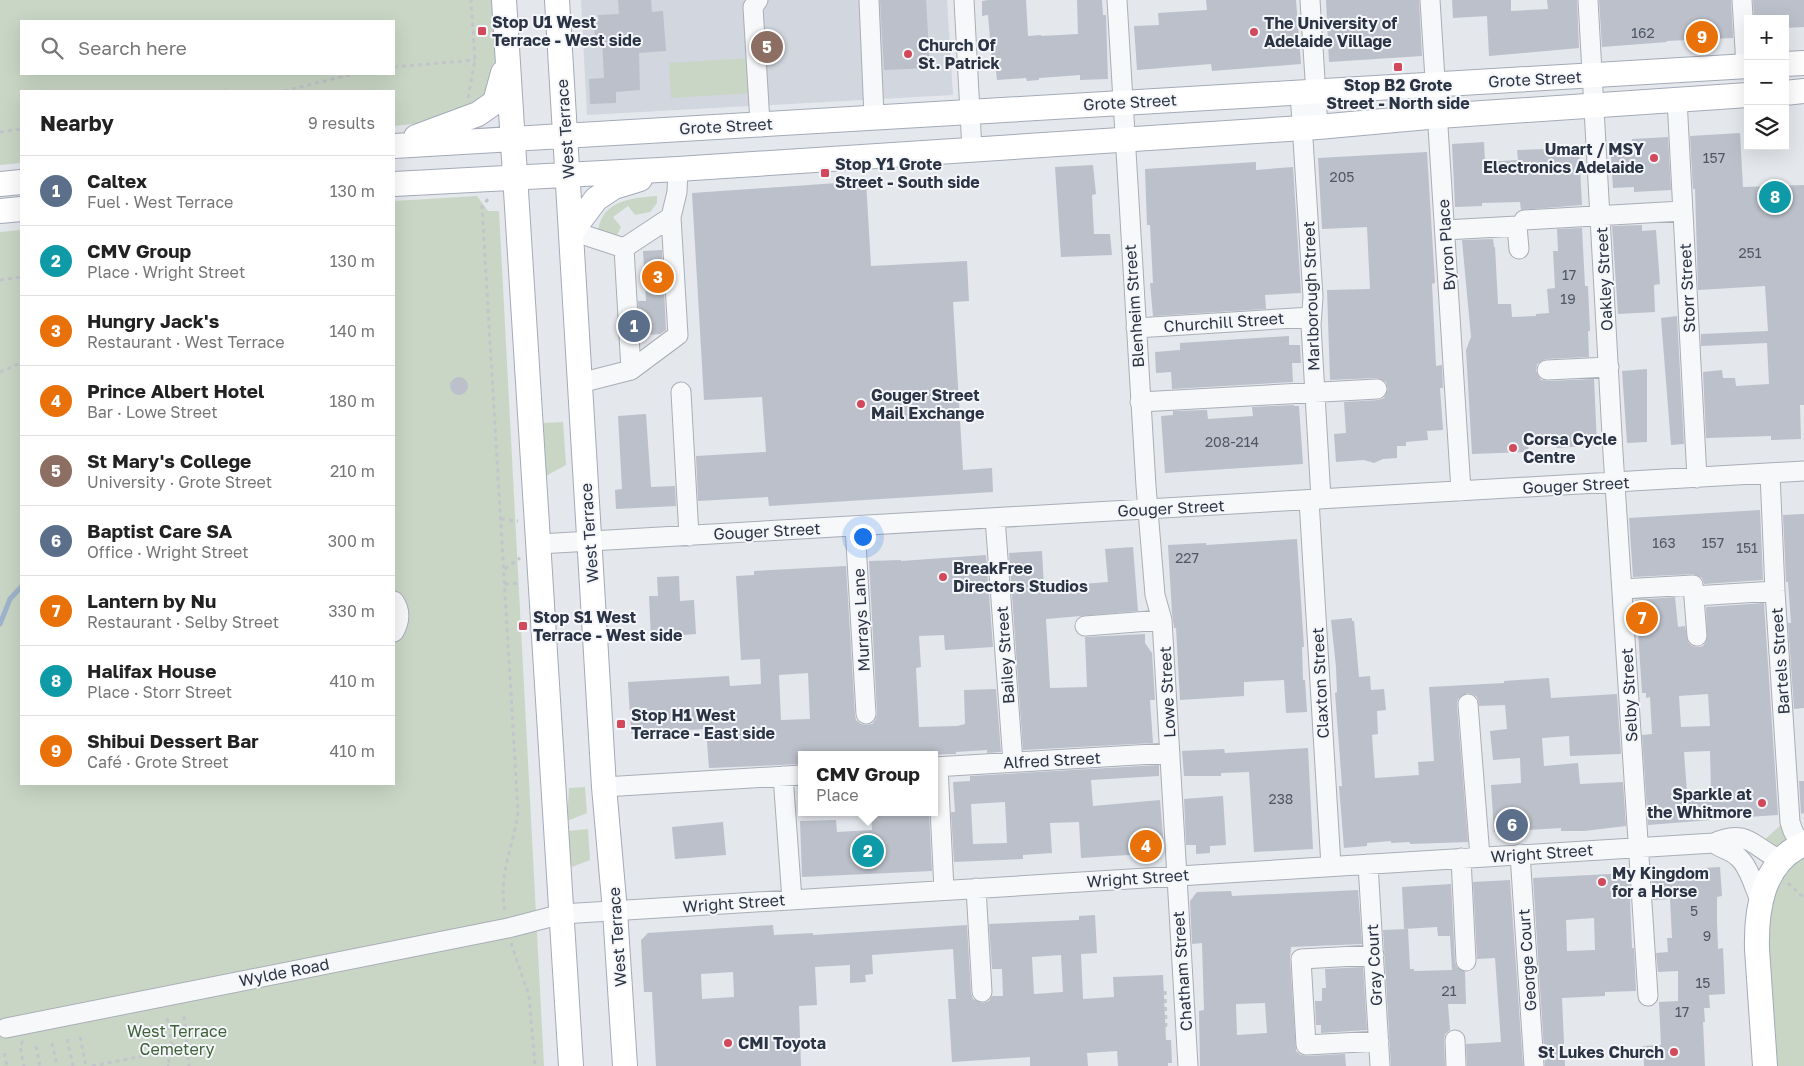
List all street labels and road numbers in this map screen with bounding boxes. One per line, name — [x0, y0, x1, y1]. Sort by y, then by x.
street label: Grote Street — [1488, 67, 1582, 91]
street label: West Terrace — [552, 78, 578, 180]
street label: Grote Street — [1083, 90, 1177, 114]
street label: Grote Street — [679, 114, 773, 138]
street label: Byron Place — [1433, 199, 1459, 291]
street label: Marlborough Street — [1298, 221, 1324, 371]
street label: Oakley Street — [1591, 226, 1617, 332]
street label: Storr Street — [1675, 243, 1699, 333]
street label: Blenheim Street — [1120, 244, 1148, 368]
street label: Churchill Street — [1163, 308, 1285, 336]
street label: Gouger Street — [1522, 472, 1630, 498]
street label: West Terrace — [576, 482, 602, 584]
street label: Gouger Street — [1117, 495, 1225, 521]
street label: Gouger Street — [713, 518, 821, 544]
street label: Murrays Lane — [848, 568, 874, 672]
street label: Bailey Street — [992, 605, 1018, 705]
street label: Bartels Street — [1766, 607, 1794, 715]
street label: Claxton Street — [1307, 627, 1333, 739]
street label: Lowe Street — [1155, 646, 1179, 738]
street label: Selby Street — [1617, 647, 1641, 743]
street label: Alfred Street — [1003, 747, 1101, 773]
street label: Wright Street — [1490, 839, 1594, 867]
street label: Wright Street — [1086, 864, 1190, 892]
street label: West Terrace — [604, 886, 630, 988]
street label: Wright Street — [682, 889, 786, 917]
street label: George Court — [1513, 908, 1541, 1012]
street label: Chatham Street — [1168, 910, 1196, 1032]
street label: Gray Court — [1362, 923, 1386, 1007]
street label: Wylde Road — [237, 953, 331, 991]

